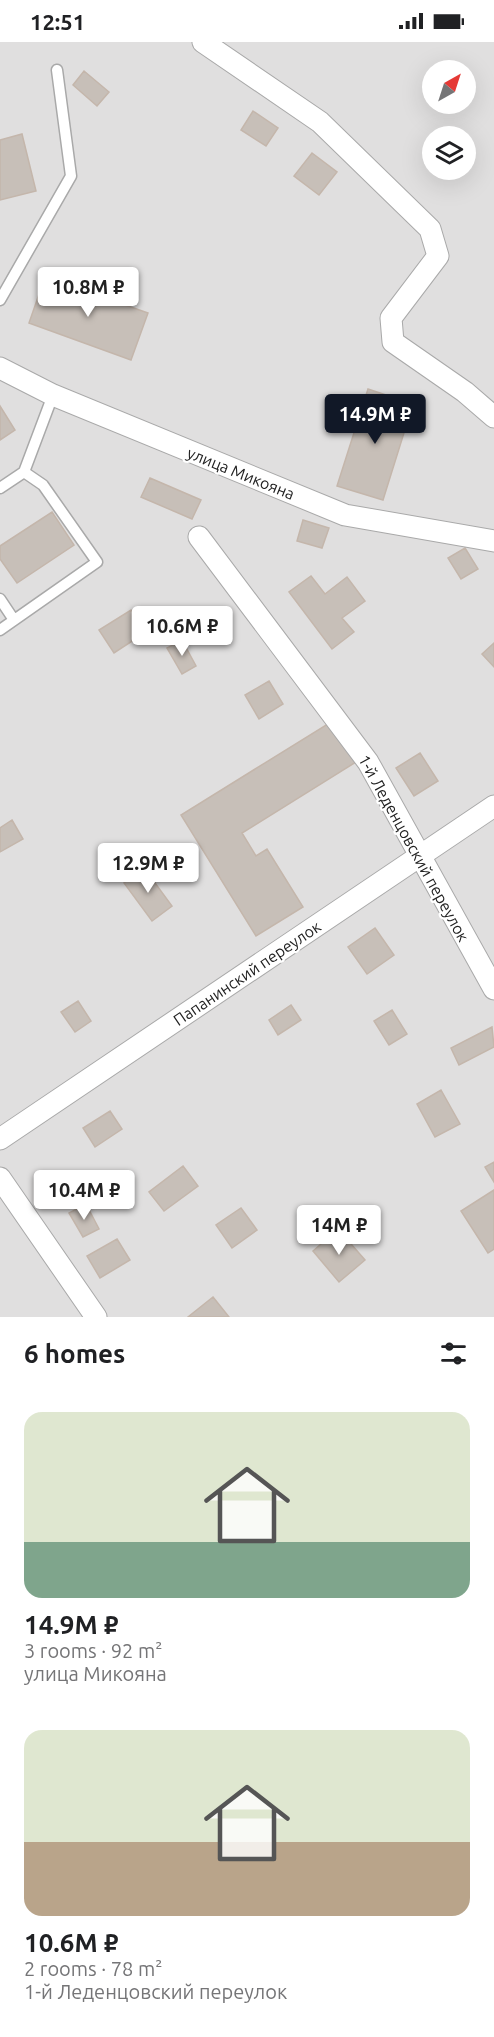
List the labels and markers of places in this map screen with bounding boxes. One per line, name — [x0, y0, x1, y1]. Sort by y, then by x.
pin: 10.8M ₽ — [33, 267, 143, 318]
pin: 14.9M ₽ — [320, 394, 430, 445]
pin: 10.6M ₽ — [127, 606, 237, 657]
pin: 12.9M ₽ — [93, 843, 203, 894]
pin: 10.4M ₽ — [29, 1170, 139, 1221]
pin: 14M ₽ — [297, 1205, 381, 1256]

